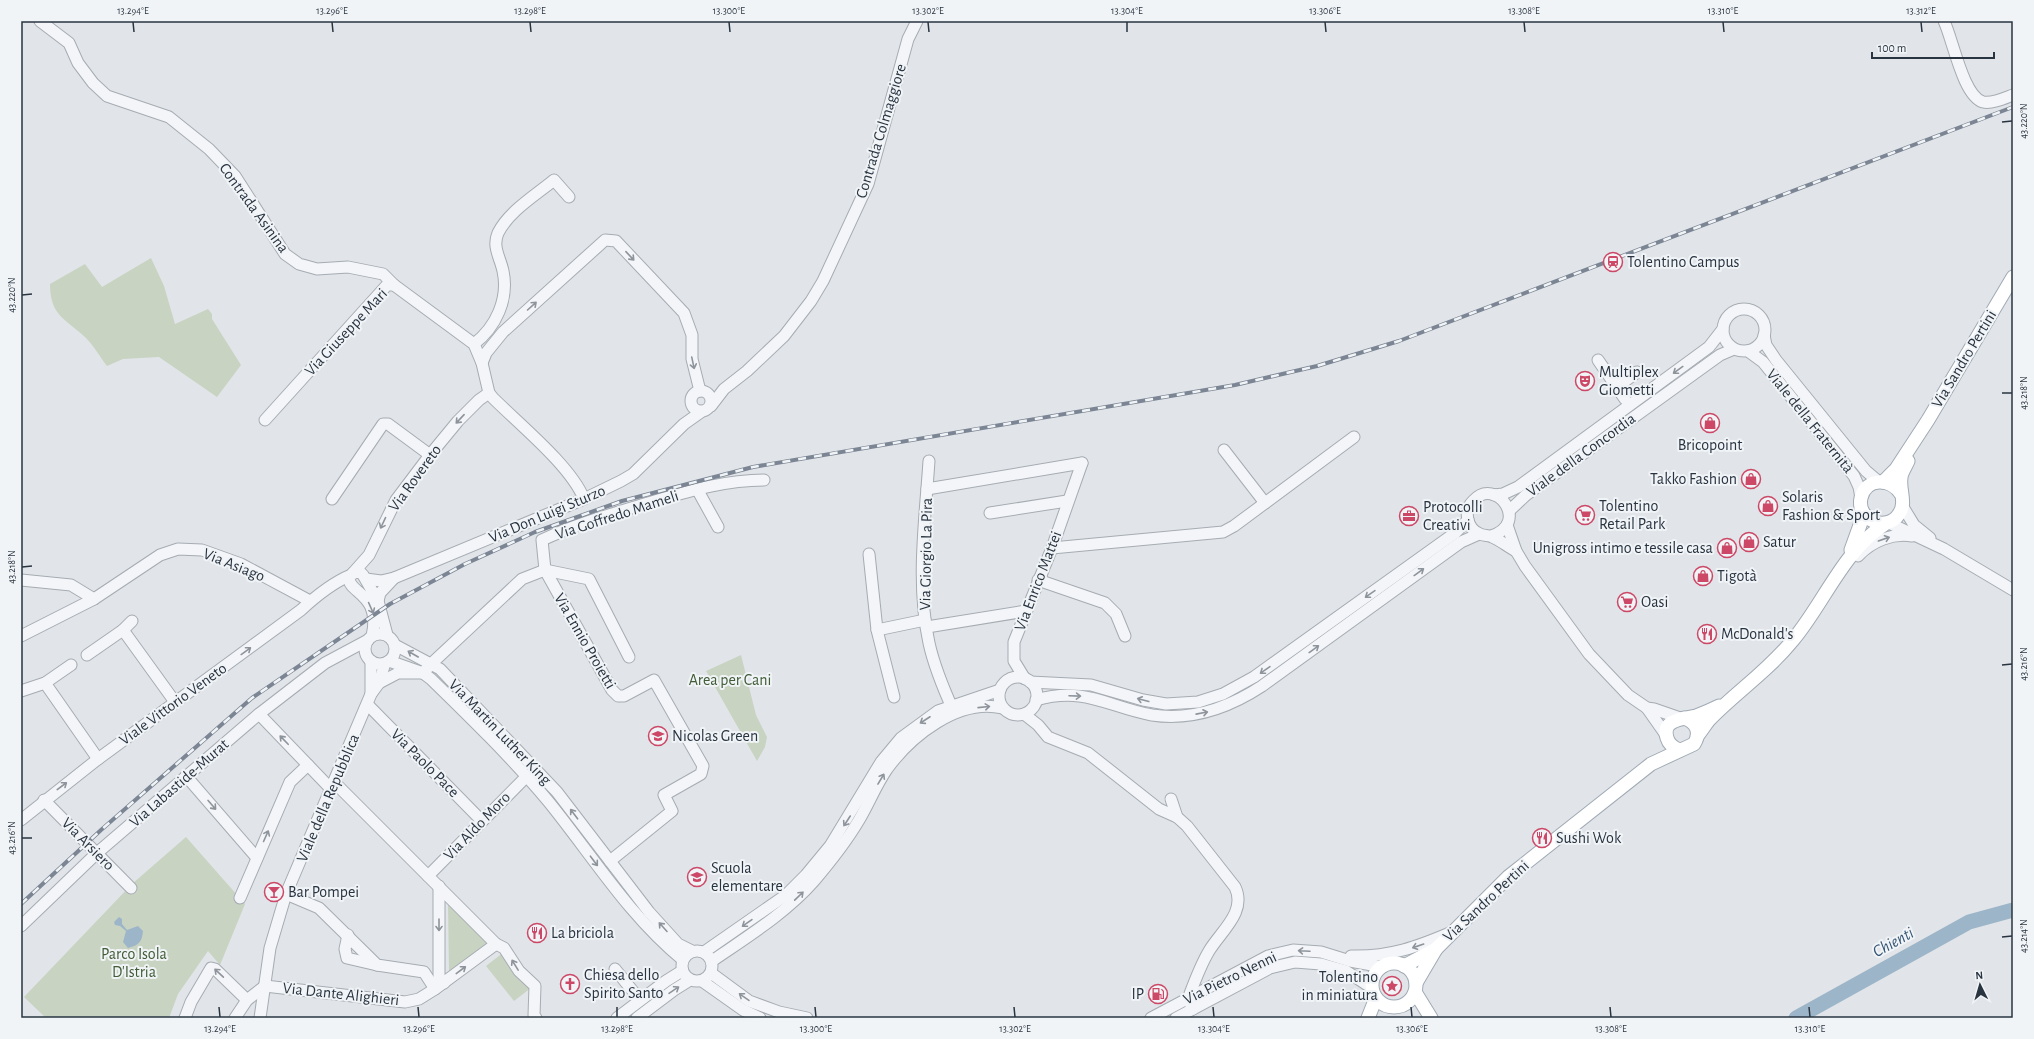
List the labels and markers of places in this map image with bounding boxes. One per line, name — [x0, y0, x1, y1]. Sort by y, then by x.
station icon: Tolentino Campus — [1602, 251, 1624, 273]
place label: Tolentino Campus — [1627, 254, 1740, 270]
place label: Multiplex Giometti — [1599, 364, 1659, 398]
theatre icon: Multiplex Giometti — [1574, 370, 1596, 392]
shop icon: Bricopoint — [1699, 412, 1721, 434]
place label: Bricopoint — [1678, 437, 1742, 453]
shop icon: Takko Fashion — [1740, 468, 1762, 490]
place label: Takko Fashion — [1650, 471, 1737, 487]
place label: Solaris Fashion & Sport — [1782, 489, 1880, 523]
shop icon: Solaris Fashion & Sport — [1757, 495, 1779, 517]
place label: Tolentino Retail Park — [1599, 498, 1666, 532]
place label: Protocolli Creativi — [1423, 499, 1483, 533]
supermarket icon: Tolentino Retail Park — [1574, 504, 1596, 526]
office icon: Protocolli Creativi — [1398, 505, 1420, 527]
shop icon: Satur — [1738, 531, 1760, 553]
place label: Satur — [1763, 534, 1797, 550]
shop icon: Unigross intimo e tessile casa — [1716, 537, 1738, 559]
place label: Unigross intimo e tessile casa — [1533, 540, 1713, 556]
shop icon: Tigotà — [1692, 565, 1714, 587]
place label: Tigotà — [1717, 568, 1757, 584]
supermarket icon: Oasi — [1616, 591, 1638, 613]
place label: Oasi — [1641, 594, 1668, 610]
restaurant icon: McDonald's — [1696, 623, 1718, 645]
place label: McDonald's — [1721, 626, 1794, 642]
school or university icon: Nicolas Green — [647, 725, 669, 747]
place label: Nicolas Green — [672, 728, 758, 744]
restaurant icon: Sushi Wok — [1531, 827, 1553, 849]
place label: Sushi Wok — [1556, 830, 1622, 846]
place label: Scuola elementare — [711, 860, 783, 894]
school or university icon: Scuola elementare — [686, 866, 708, 888]
bar icon: Bar Pompei — [263, 881, 285, 903]
place label: Bar Pompei — [288, 884, 359, 900]
restaurant icon: La briciola — [526, 922, 548, 944]
place label: La briciola — [551, 925, 614, 941]
place label: Chiesa dello Spirito Santo — [584, 967, 664, 1001]
place label: Tolentino in miniatura — [1302, 969, 1378, 1003]
church icon: Chiesa dello Spirito Santo — [559, 973, 581, 995]
place icon: Tolentino in miniatura — [1381, 975, 1403, 997]
fuel station icon: IP — [1147, 983, 1169, 1005]
place label: IP — [1131, 986, 1144, 1002]

